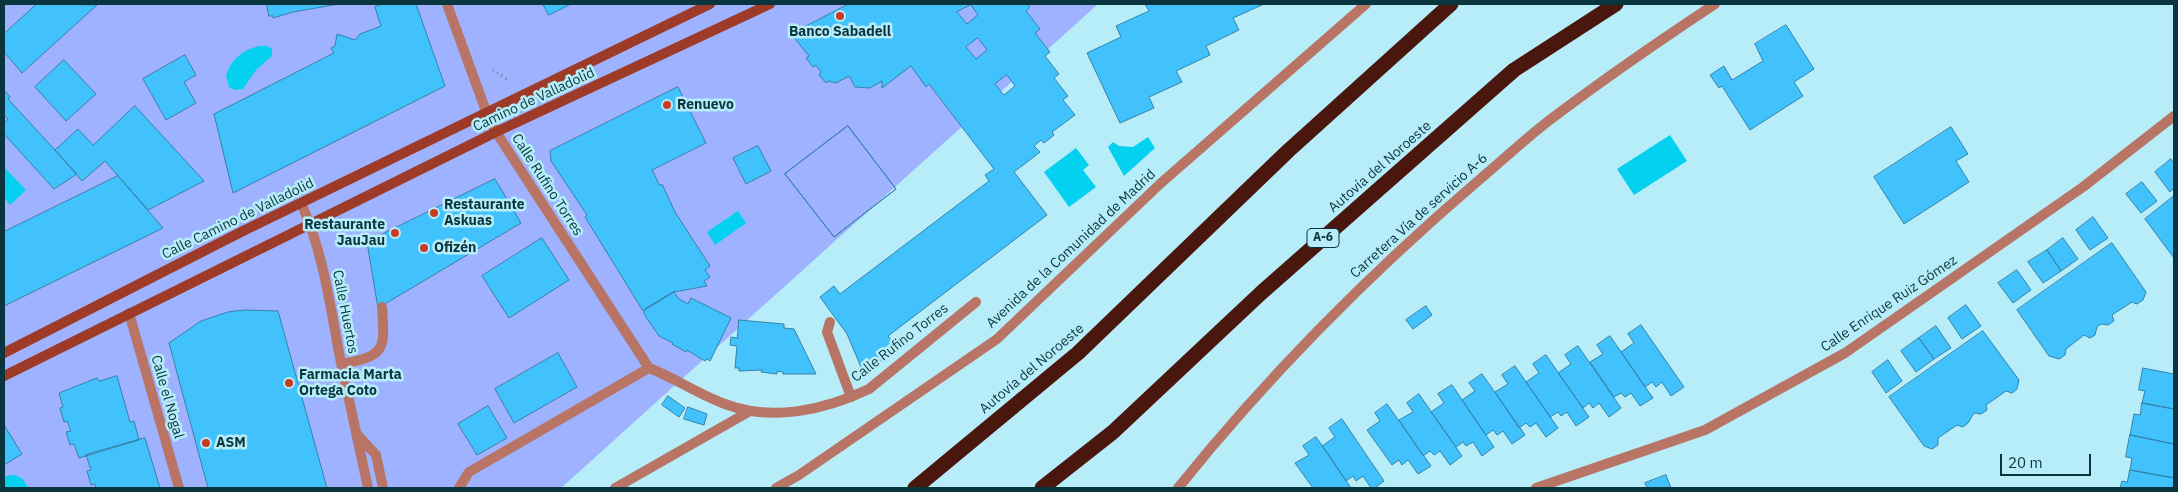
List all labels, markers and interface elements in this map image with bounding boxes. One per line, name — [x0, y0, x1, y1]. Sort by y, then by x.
marker: Banco Sabadell — [834, 10, 846, 22]
place label: Banco Sabadell — [789, 24, 891, 40]
street label: Camino de Valladolid — [471, 64, 597, 136]
place label: Renuevo — [677, 97, 734, 113]
marker: Renuevo — [661, 99, 673, 111]
street label: Autovía del Noroeste — [1325, 118, 1435, 216]
street label: Calle Rufino Torres — [508, 131, 586, 239]
street label: Carretera Vía de servicio A-6 — [1347, 150, 1491, 282]
street label: Avenida de la Comunidad de Madrid — [983, 166, 1159, 332]
street label: Calle Camino de Valladolid — [159, 175, 317, 263]
place label: Restaurante Askuas — [444, 197, 525, 230]
marker: Restaurante Askuas — [428, 207, 440, 219]
place label: Restaurante JauJau — [304, 217, 385, 250]
marker: Restaurante JauJau — [389, 227, 401, 239]
road number: A-6 — [1307, 228, 1339, 248]
place label: Ofizén — [434, 240, 476, 256]
marker: Ofizén — [418, 242, 430, 254]
street label: Calle Enrique Ruiz Gómez — [1818, 252, 1960, 356]
street label: Calle Huertos — [329, 269, 361, 355]
street label: Calle Rufino Torres — [848, 300, 952, 386]
street label: Autovía del Noroeste — [976, 320, 1088, 418]
street label: Calle el Nogal — [147, 353, 187, 441]
place label: Farmacia Marta Ortega Coto — [299, 367, 402, 400]
marker: Farmacia Marta Ortega Coto — [283, 377, 295, 389]
place label: ASM — [216, 435, 246, 451]
marker: ASM — [200, 437, 212, 449]
scale bar — [2003, 444, 2094, 476]
text: 20 m — [2008, 453, 2043, 472]

